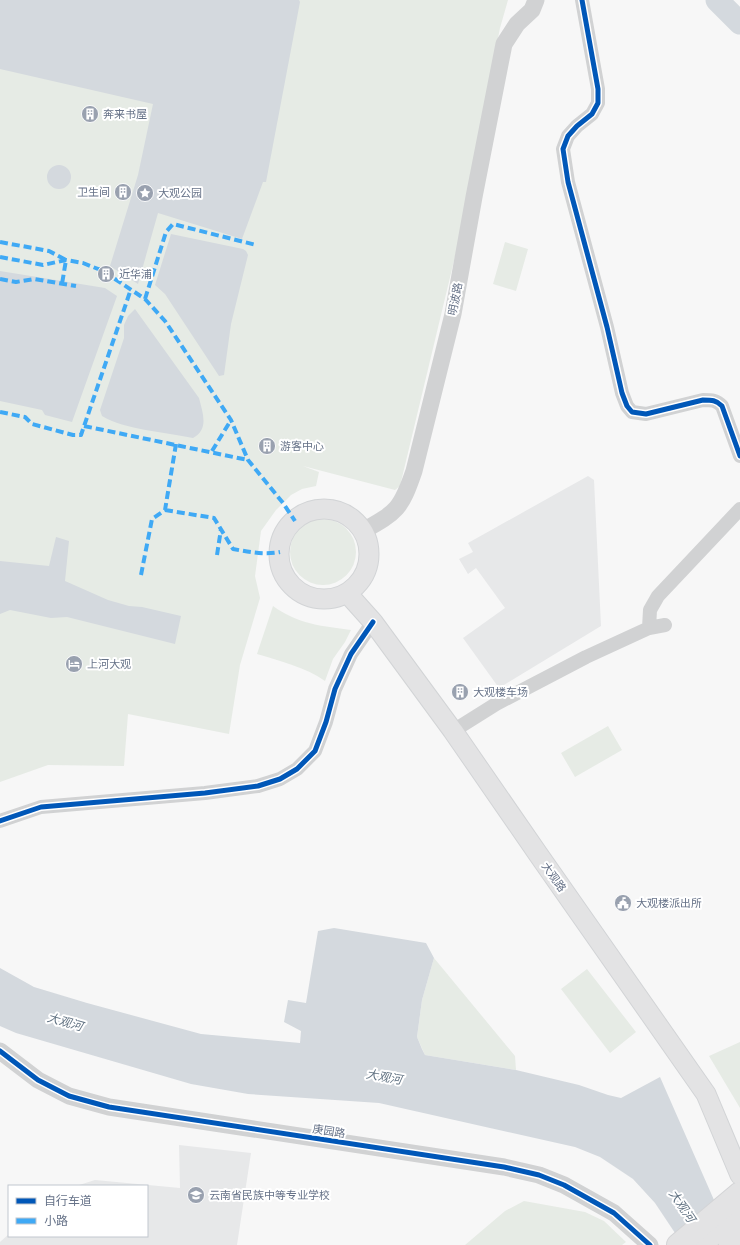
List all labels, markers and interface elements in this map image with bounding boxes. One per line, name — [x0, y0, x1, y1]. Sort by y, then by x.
building icon: 奔来书屋 — [80, 104, 100, 124]
place label: 奔来书屋 — [103, 107, 147, 121]
building icon: 卫生间 — [113, 182, 133, 202]
place icon: 大观公园 — [135, 183, 155, 203]
place label: 卫生间 — [77, 185, 110, 199]
place label: 大观公园 — [158, 186, 202, 200]
building icon: 近华浦 — [96, 264, 116, 284]
place label: 近华浦 — [119, 267, 152, 281]
street label: 明波路 — [445, 281, 465, 317]
building icon: 游客中心 — [257, 436, 277, 456]
place label: 游客中心 — [280, 439, 324, 453]
hotel icon: 上河大观 — [64, 654, 84, 674]
place label: 上河大观 — [87, 657, 131, 671]
building icon: 大观楼车场 — [450, 682, 470, 702]
place label: 大观楼车场 — [473, 685, 528, 699]
street label: 大观路 — [539, 859, 569, 895]
public building icon: 大观楼派出所 — [613, 893, 633, 913]
place label: 大观楼派出所 — [636, 896, 702, 910]
water label: 大观河 — [45, 1009, 86, 1035]
water label: 大观河 — [365, 1066, 405, 1088]
street label: 庚园路 — [312, 1122, 346, 1140]
legend — [8, 1185, 148, 1237]
school or university icon: 云南省民族中等专业学校 — [186, 1185, 206, 1205]
water label: 大观河 — [665, 1187, 700, 1227]
place label: 云南省民族中等专业学校 — [209, 1188, 330, 1202]
text: 自行车道 — [44, 1193, 92, 1209]
text: 小路 — [44, 1213, 68, 1229]

